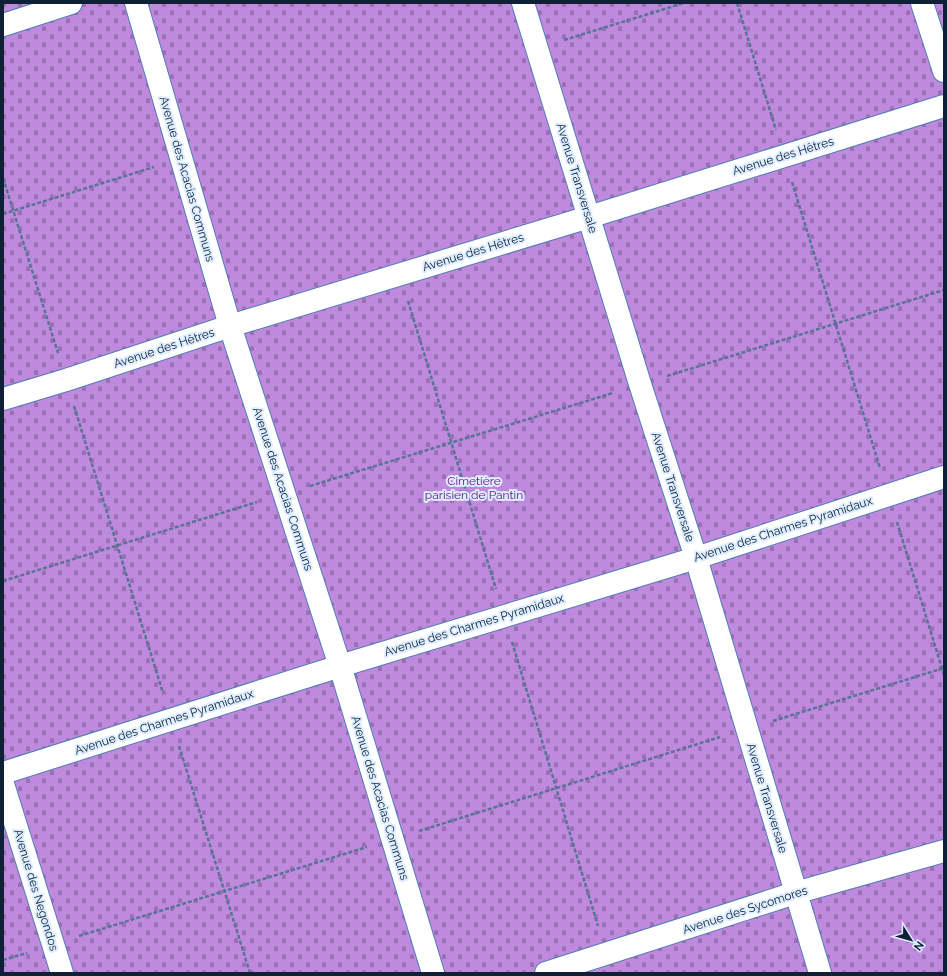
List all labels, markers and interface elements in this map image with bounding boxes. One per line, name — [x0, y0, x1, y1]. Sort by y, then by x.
street label: Avenue des Acacias Communs — [157, 95, 217, 263]
street label: Avenue Transversale — [554, 121, 600, 235]
street label: Avenue des Hêtres — [731, 134, 836, 178]
street label: Avenue des Hêtres — [421, 230, 526, 274]
street label: Avenue des Hêtres — [112, 325, 216, 371]
street label: Avenue des Acacias Communs — [250, 405, 316, 573]
street label: Avenue Transversale — [649, 430, 697, 544]
park label: Cimetière parisien de Pantin — [425, 474, 523, 502]
street label: Avenue des Charmes Pyramidaux — [692, 493, 874, 565]
street label: Avenue des Charmes Pyramidaux — [383, 591, 565, 659]
street label: Avenue des Charmes Pyramidaux — [73, 686, 255, 758]
street label: Avenue des Acacias Communs — [348, 714, 412, 882]
street label: Avenue Transversale — [744, 741, 790, 855]
street label: Avenue des Negondos — [11, 827, 61, 953]
street label: Avenue des Sycomores — [681, 883, 809, 937]
north arrow — [891, 920, 931, 960]
text: N — [911, 938, 926, 953]

